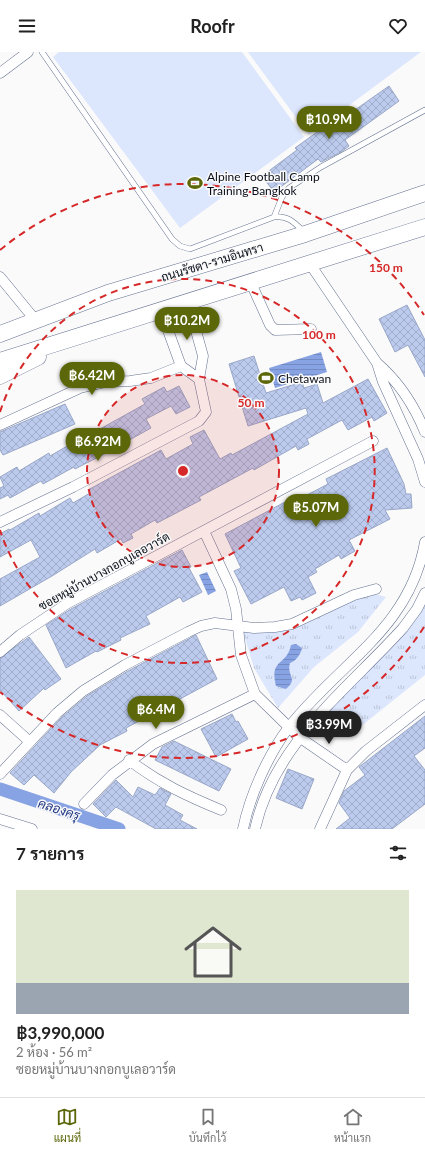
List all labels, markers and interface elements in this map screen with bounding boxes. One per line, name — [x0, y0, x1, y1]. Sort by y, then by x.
icon: menu — [16, 15, 38, 37]
text: Roofr — [190, 15, 235, 37]
icon: heart — [387, 15, 409, 37]
pin: ฿10.9M — [296, 106, 362, 140]
text: ฿10.9M — [306, 111, 352, 127]
place label: Alpine Football Camp Training Bangkok — [207, 169, 320, 198]
sports icon: Alpine Football Camp Training Bangkok — [186, 174, 204, 192]
street label: ถนนรัชดา-รามอินทรา — [159, 239, 265, 285]
text: 150 m — [369, 260, 403, 275]
pin: ฿10.2M — [154, 307, 220, 341]
text: ฿10.2M — [164, 312, 210, 328]
text: 100 m — [302, 327, 336, 342]
pin: ฿6.42M — [59, 362, 125, 396]
text: ฿6.42M — [69, 367, 115, 383]
sports icon: Chetawan — [257, 369, 275, 387]
place label: Chetawan — [278, 371, 331, 386]
text: 50 m — [238, 395, 264, 410]
pin: ฿6.92M — [65, 428, 131, 462]
text: ฿6.92M — [75, 433, 121, 449]
centre of rings — [176, 464, 190, 478]
pin: ฿5.07M — [283, 494, 349, 528]
text: ฿5.07M — [293, 499, 339, 515]
street label: ซอยหมู่บ้านบางกอกบูเลอวาร์ด — [36, 529, 173, 614]
pin: ฿6.4M — [128, 696, 184, 730]
text: ฿6.4M — [136, 701, 176, 717]
pin: ฿3.99M — [296, 711, 362, 745]
text: ฿3.99M — [306, 716, 352, 732]
water label: คลองครุ — [35, 795, 83, 825]
icon: filters — [387, 842, 409, 864]
text: 7 รายการ — [16, 843, 84, 864]
icon: home — [177, 916, 249, 988]
text: ฿3,990,000 — [16, 1022, 104, 1043]
text: 2 ห้อง · 56 m² — [16, 1044, 92, 1060]
text: ซอยหมู่บ้านบางกอกบูเลอวาร์ด — [16, 1061, 176, 1077]
tab: แผนที่ — [54, 1106, 81, 1145]
tab: บันทึกไว้ — [189, 1106, 226, 1145]
tab: หน้าแรก — [334, 1106, 371, 1145]

